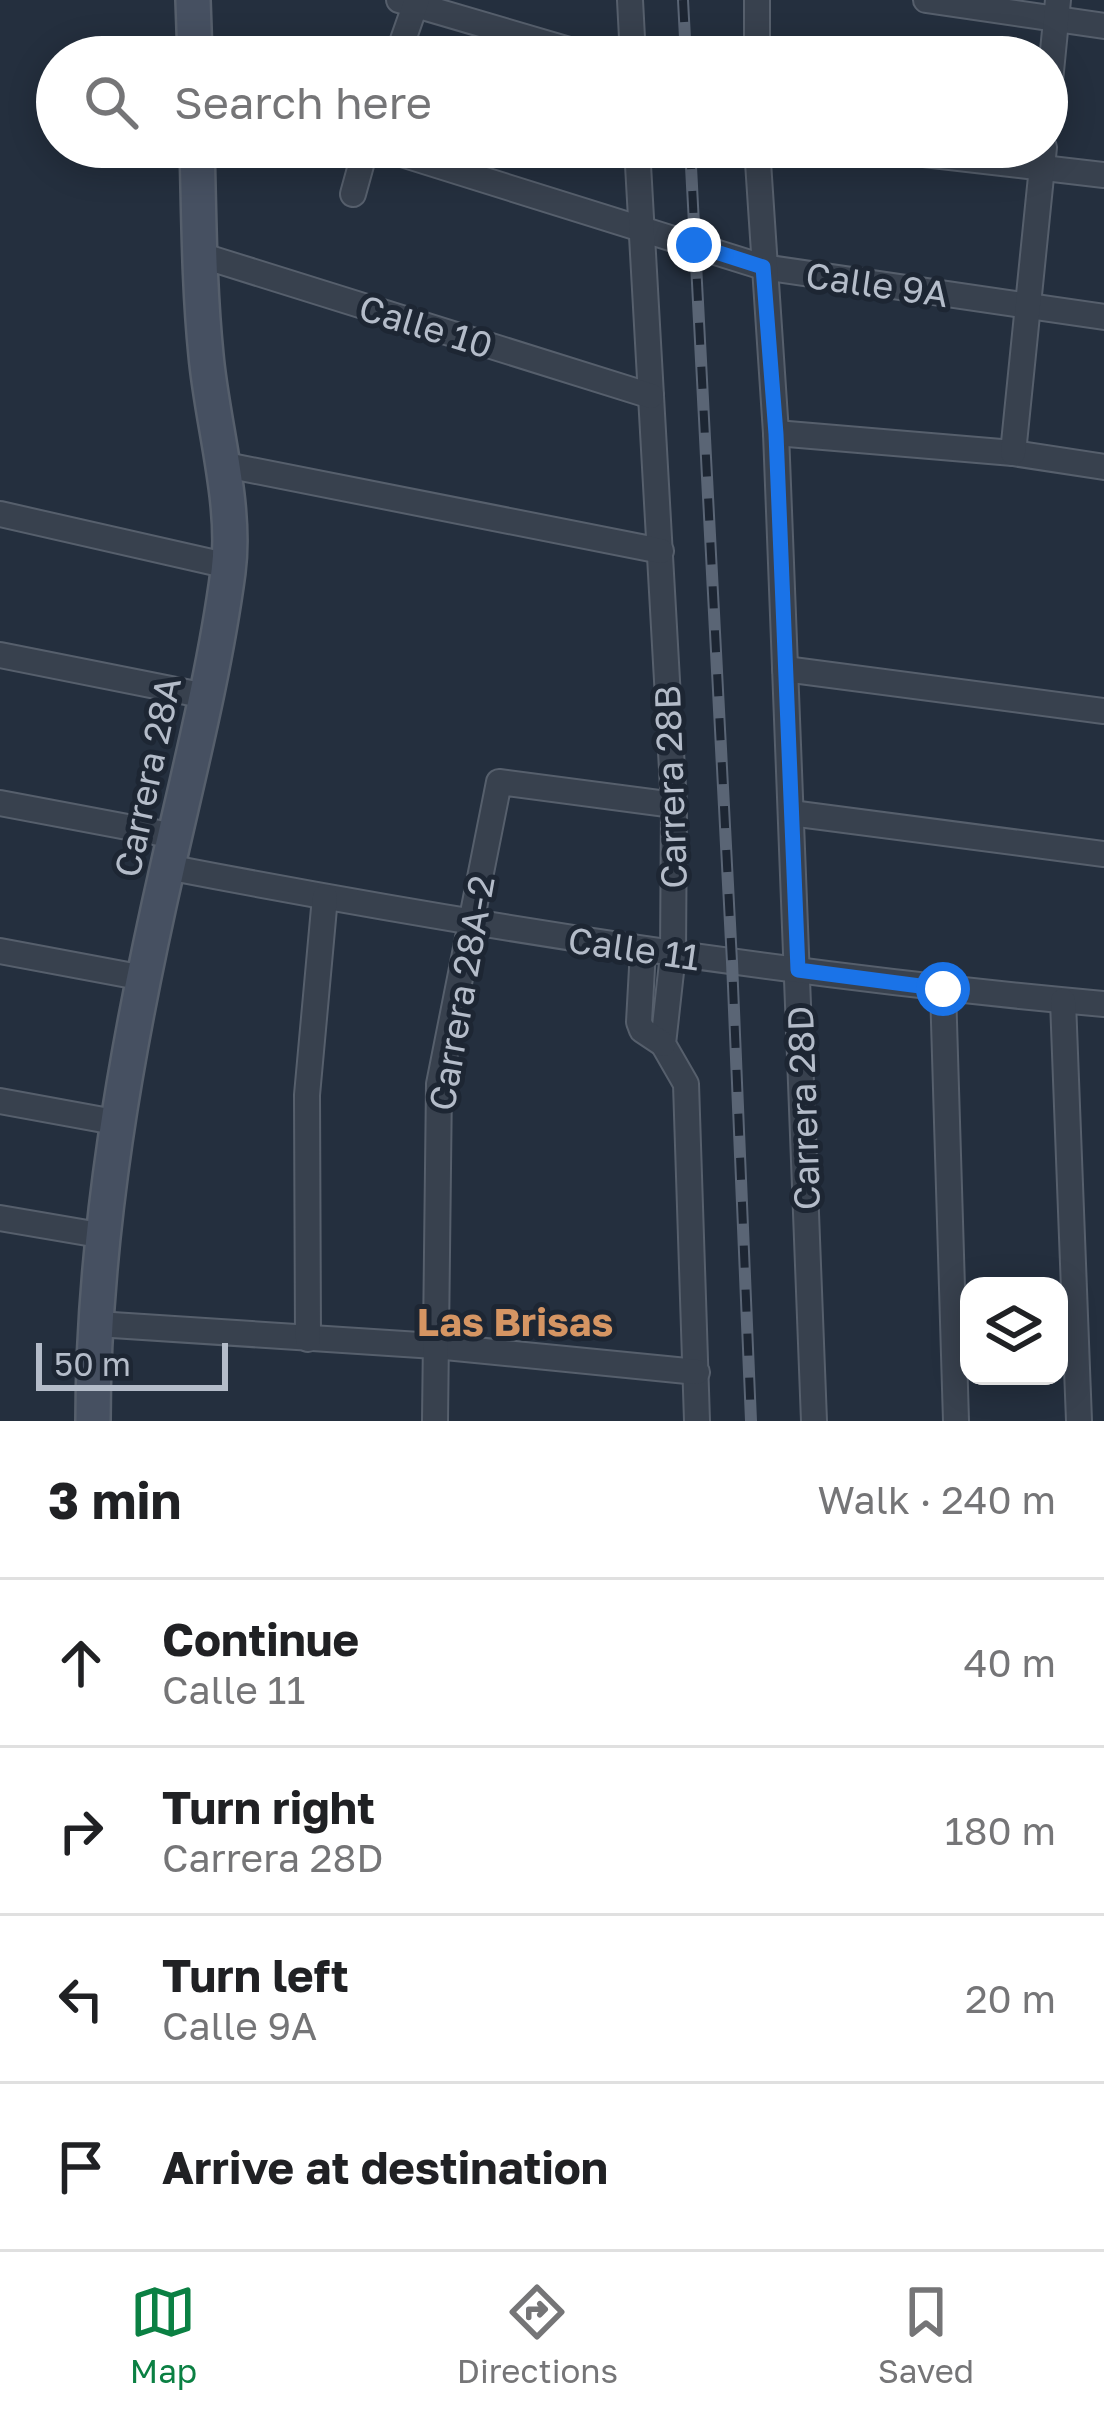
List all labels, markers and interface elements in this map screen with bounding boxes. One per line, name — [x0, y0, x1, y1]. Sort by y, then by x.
search box — [36, 36, 1068, 168]
icon: search — [78, 69, 144, 135]
text: Search here — [174, 75, 432, 129]
route end — [667, 218, 721, 272]
street label: Calle 9A — [803, 253, 951, 315]
street label: Calle 10 — [354, 285, 498, 367]
street label: Carrera 28A — [105, 673, 189, 881]
street label: Carrera 28B — [645, 685, 695, 889]
street label: Carrera 28A-2 — [419, 872, 503, 1114]
street label: Calle 11 — [565, 918, 703, 978]
route start — [916, 962, 970, 1016]
street label: Carrera 28D — [778, 1005, 828, 1211]
map controls — [960, 1277, 1068, 1385]
button: layers — [960, 1277, 1068, 1385]
district label: Las Brisas — [417, 1298, 613, 1345]
scale bar — [36, 1337, 228, 1390]
text: 50 m — [54, 1344, 131, 1383]
text: 3 min — [48, 1469, 181, 1530]
text: Walk · 240 m — [818, 1476, 1056, 1523]
text: Continue — [162, 1612, 359, 1666]
icon: ahead — [48, 1630, 114, 1696]
text: 40 m — [964, 1639, 1056, 1686]
text: Calle 11 — [162, 1666, 305, 1713]
text: Turn right — [162, 1780, 375, 1834]
icon: right — [48, 1798, 114, 1864]
text: 180 m — [945, 1807, 1056, 1854]
text: Carrera 28D — [162, 1834, 384, 1881]
text: Turn left — [162, 1948, 349, 2002]
icon: left — [48, 1966, 114, 2032]
text: 20 m — [965, 1975, 1056, 2022]
text: Calle 9A — [162, 2002, 317, 2049]
icon: arrive — [48, 2134, 114, 2200]
text: Arrive at destination — [162, 2140, 608, 2194]
tab: Map — [130, 2279, 197, 2390]
tab: Directions — [457, 2279, 618, 2390]
tab: Saved — [878, 2279, 974, 2390]

